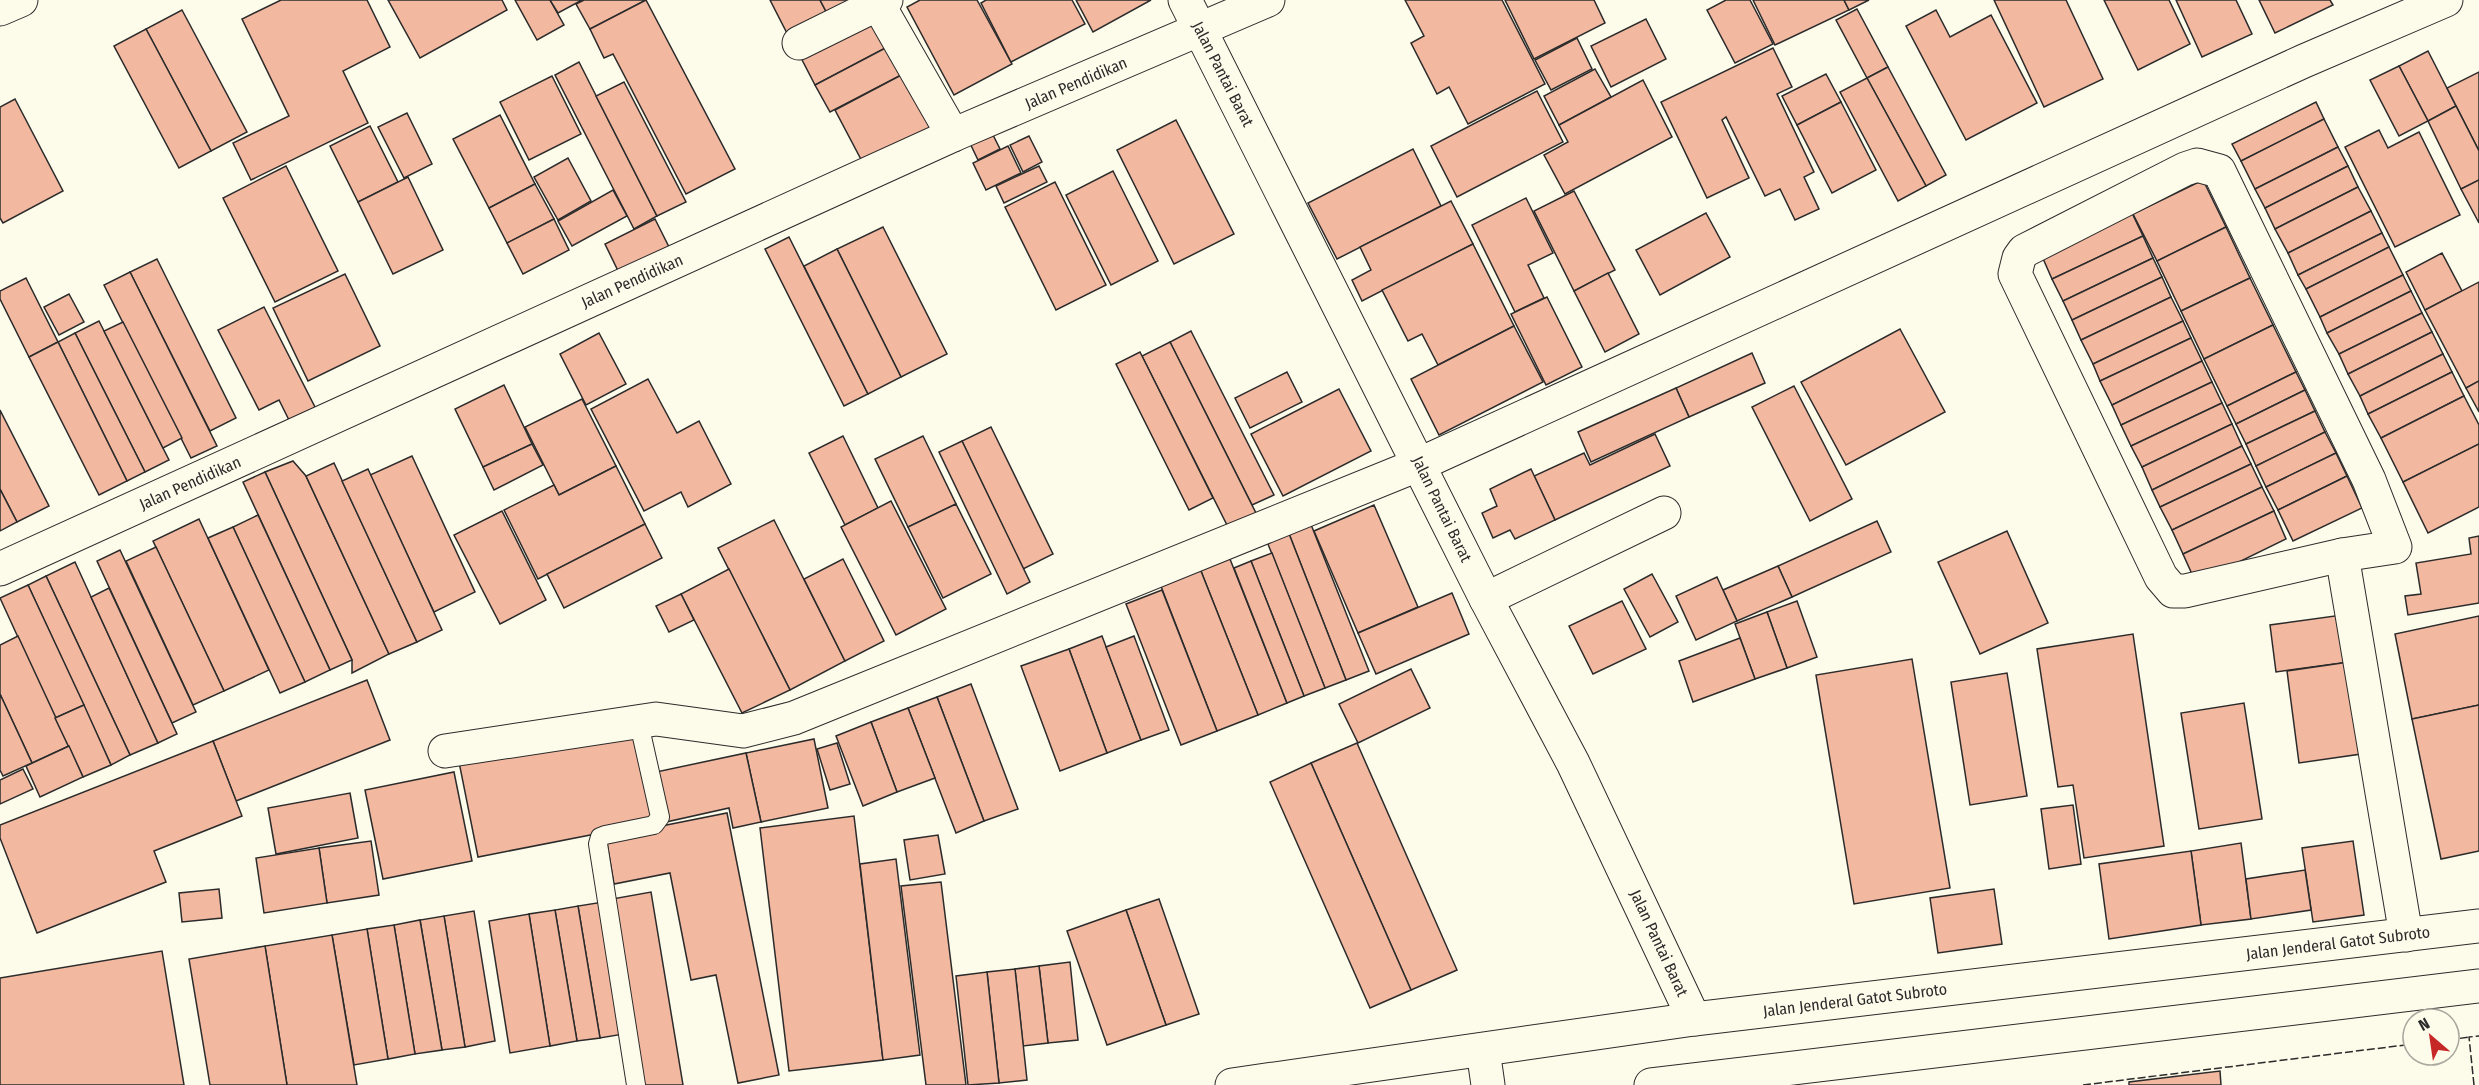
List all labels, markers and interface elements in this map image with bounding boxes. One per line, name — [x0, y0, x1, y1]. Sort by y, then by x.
street label: Jalan Pantai Barat — [1188, 18, 1258, 130]
street label: Jalan Pendidikan — [1022, 53, 1130, 113]
street label: Jalan Pendidikan — [578, 250, 686, 312]
street label: Jalan Pendidikan — [136, 452, 244, 514]
street label: Jalan Pantai Barat — [1408, 453, 1476, 566]
street label: Jalan Pantai Barat — [1626, 887, 1692, 1000]
street label: Jalan Jenderal Gatot Subroto — [2245, 922, 2431, 964]
street label: Jalan Jenderal Gatot Subroto — [1762, 979, 1948, 1021]
north arrow — [2401, 1007, 2461, 1067]
text: N — [2415, 1014, 2433, 1035]

